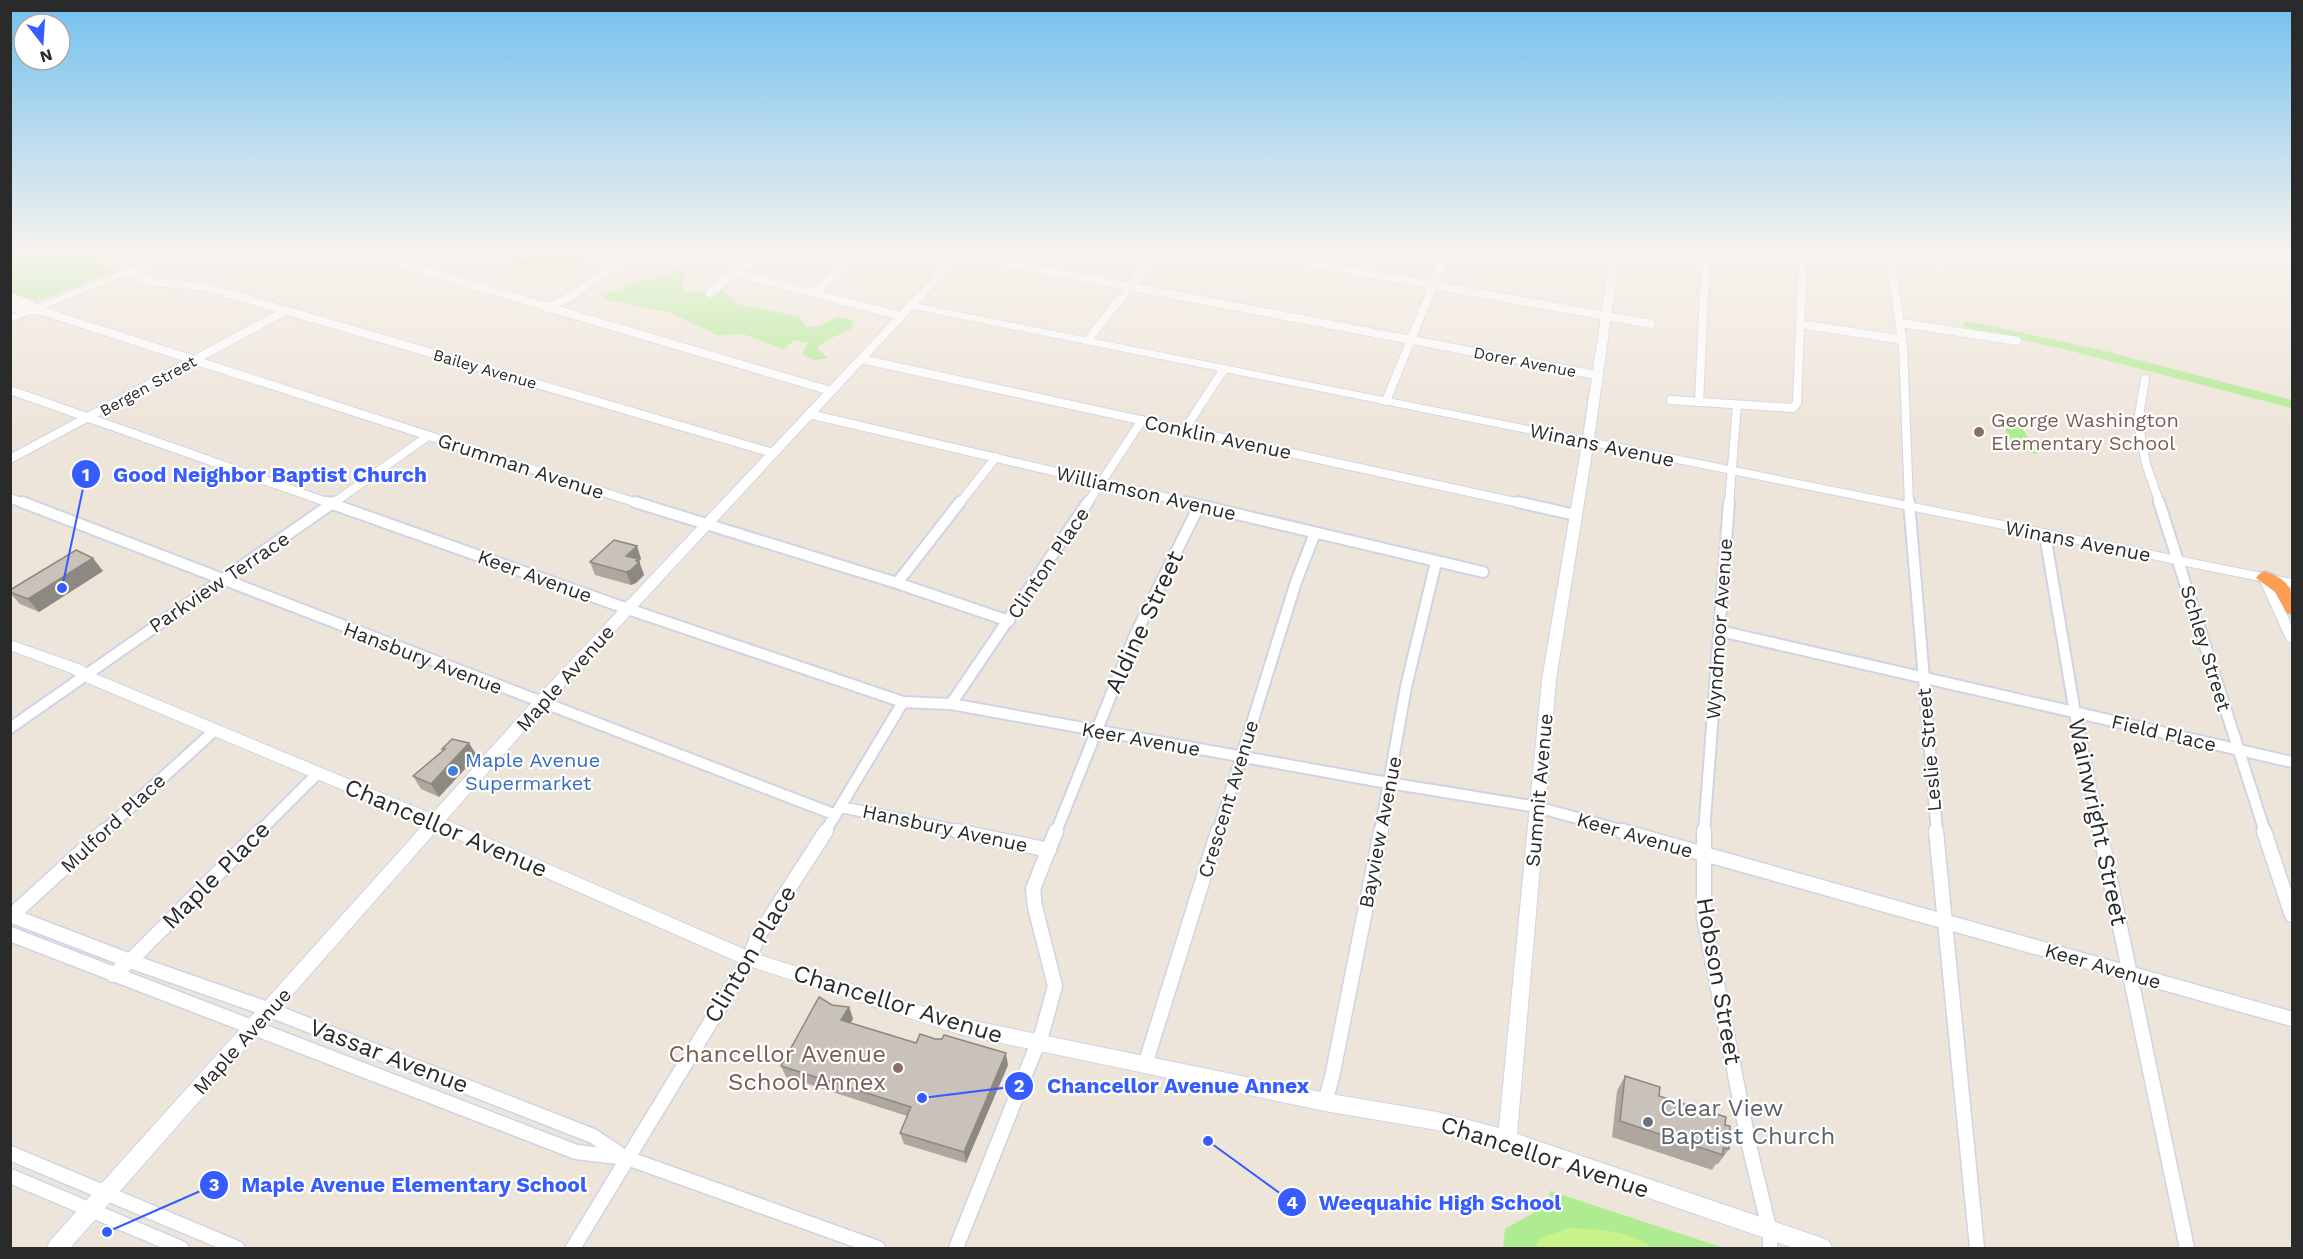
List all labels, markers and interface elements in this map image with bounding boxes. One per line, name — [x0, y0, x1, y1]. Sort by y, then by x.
north arrow — [12, 12, 72, 72]
text: N — [38, 45, 55, 67]
street label: Dorer Avenue — [1472, 343, 1578, 381]
street label: Bailey Avenue — [431, 345, 539, 393]
street label: Bergen Street — [97, 352, 200, 420]
place label: George Washington Elementary School — [1991, 408, 2179, 455]
street label: Conklin Avenue — [1142, 410, 1294, 464]
street label: Winans Avenue — [1527, 418, 1677, 472]
marker: George Washington Elementary School — [1972, 425, 1986, 439]
street label: Grumman Avenue — [435, 428, 607, 504]
callout: Good Neighbor Baptist Church — [71, 455, 439, 494]
street label: Williamson Avenue — [1054, 461, 1238, 525]
text: Good Neighbor Baptist Church — [113, 462, 427, 487]
text: 1 — [82, 464, 90, 485]
street label: Clinton Place — [1002, 503, 1094, 623]
street label: Winans Avenue — [2003, 515, 2153, 567]
street label: Parkview Terrace — [144, 526, 294, 638]
street label: Wyndmoor Avenue — [1701, 537, 1737, 721]
street label: Keer Avenue — [475, 544, 595, 608]
street label: Aldine Street — [1099, 546, 1189, 698]
street label: Schley Street — [2175, 582, 2237, 714]
street label: Hansbury Avenue — [340, 617, 506, 699]
street label: Maple Avenue — [511, 620, 619, 736]
street label: Leslie Street — [1912, 687, 1946, 813]
street label: Field Place — [2109, 709, 2219, 757]
street label: Summit Avenue — [1520, 712, 1558, 868]
street label: Wainwright Street — [2062, 716, 2134, 928]
street label: Keer Avenue — [1080, 717, 1202, 761]
street label: Crescent Avenue — [1193, 717, 1263, 881]
place label: Maple Avenue Supermarket — [465, 748, 600, 795]
street label: Bayview Avenue — [1354, 754, 1406, 910]
marker: Maple Avenue Supermarket — [446, 764, 460, 778]
street label: Mulford Place — [56, 768, 170, 878]
street label: Chancellor Avenue — [340, 773, 552, 883]
street label: Hansbury Avenue — [860, 799, 1030, 857]
street label: Keer Avenue — [1574, 807, 1696, 863]
street label: Maple Place — [156, 815, 276, 935]
street label: Clinton Place — [698, 880, 802, 1028]
street label: Hobson Street — [1691, 895, 1747, 1067]
street label: Keer Avenue — [2042, 938, 2164, 994]
street label: Chancellor Avenue — [790, 959, 1006, 1049]
street label: Maple Avenue — [188, 983, 296, 1099]
street label: Vassar Avenue — [306, 1013, 472, 1099]
place label: Chancellor Avenue School Annex — [669, 1040, 886, 1096]
marker: Chancellor Avenue School Annex — [891, 1061, 905, 1075]
callout: Chancellor Avenue Annex — [1004, 1066, 1322, 1105]
text: Chancellor Avenue Annex — [1047, 1073, 1310, 1098]
text: 2 — [1014, 1075, 1024, 1096]
place label: Clear View Baptist Church — [1660, 1094, 1835, 1150]
street label: Chancellor Avenue — [1437, 1110, 1653, 1204]
marker: Clear View Baptist Church — [1641, 1115, 1655, 1129]
callout: Maple Avenue Elementary School — [199, 1165, 600, 1204]
text: Maple Avenue Elementary School — [241, 1172, 587, 1197]
text: 3 — [209, 1174, 219, 1195]
callout: Weequahic High School — [1277, 1183, 1573, 1222]
text: Weequahic High School — [1319, 1190, 1561, 1215]
text: 4 — [1286, 1192, 1298, 1213]

